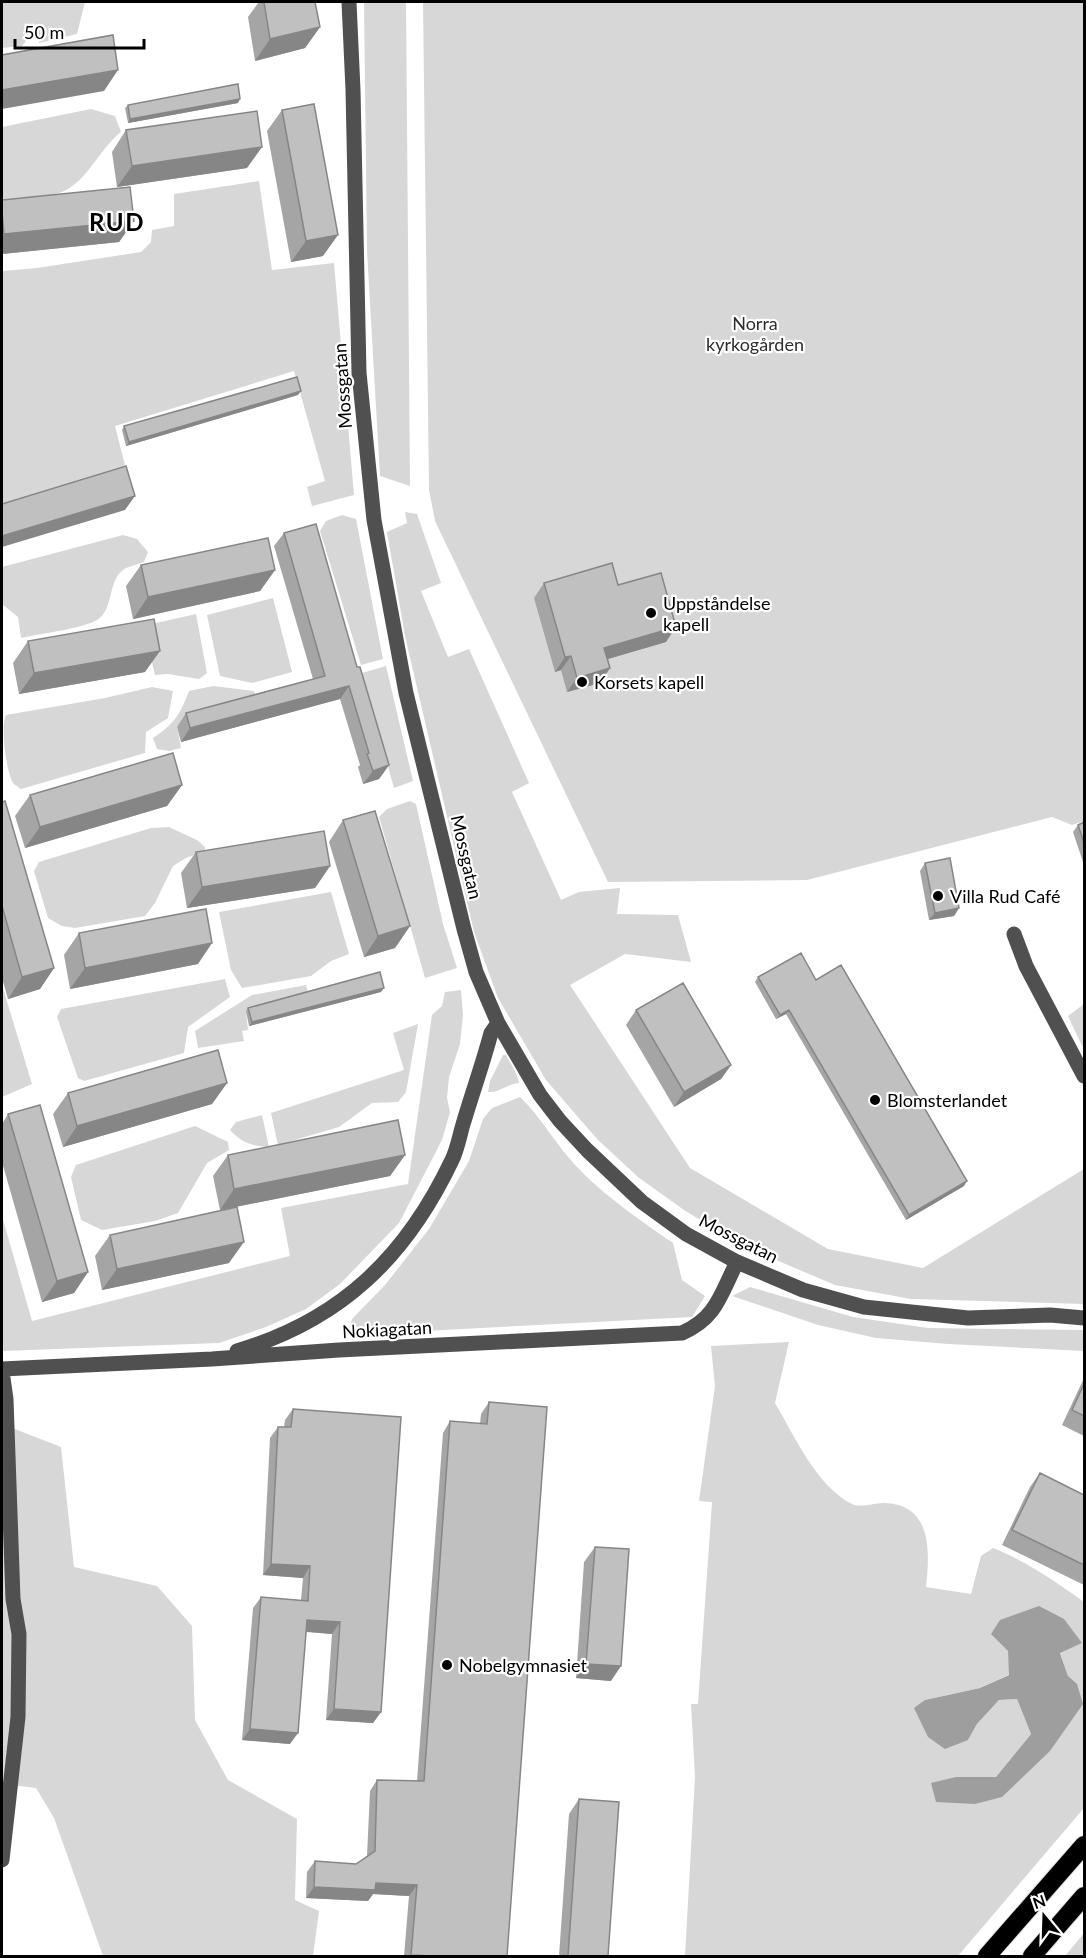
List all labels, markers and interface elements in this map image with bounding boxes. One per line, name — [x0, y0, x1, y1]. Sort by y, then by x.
scale bar — [15, 12, 144, 50]
text: 50 m — [24, 21, 64, 43]
district label: RUD — [89, 207, 145, 236]
park label: Norra kyrkogården — [706, 312, 804, 355]
street label: Mossgatan — [328, 342, 356, 430]
place label: Uppståndelse kapell — [663, 592, 771, 635]
marker: Uppståndelse kapell — [644, 606, 658, 620]
place label: Korsets kapell — [594, 671, 704, 693]
marker: Korsets kapell — [575, 675, 589, 689]
street label: Mossgatan — [447, 813, 487, 901]
place label: Villa Rud Café — [950, 885, 1061, 907]
marker: Villa Rud Café — [931, 889, 945, 903]
place label: Blomsterlandet — [887, 1089, 1008, 1111]
marker: Blomsterlandet — [868, 1093, 882, 1107]
street label: Mossgatan — [696, 1209, 782, 1267]
street label: Nokiagatan — [342, 1316, 432, 1342]
place label: Nobelgymnasiet — [459, 1654, 587, 1676]
marker: Nobelgymnasiet — [440, 1658, 454, 1672]
north arrow — [1014, 1886, 1074, 1946]
text: N — [1030, 1890, 1048, 1912]

